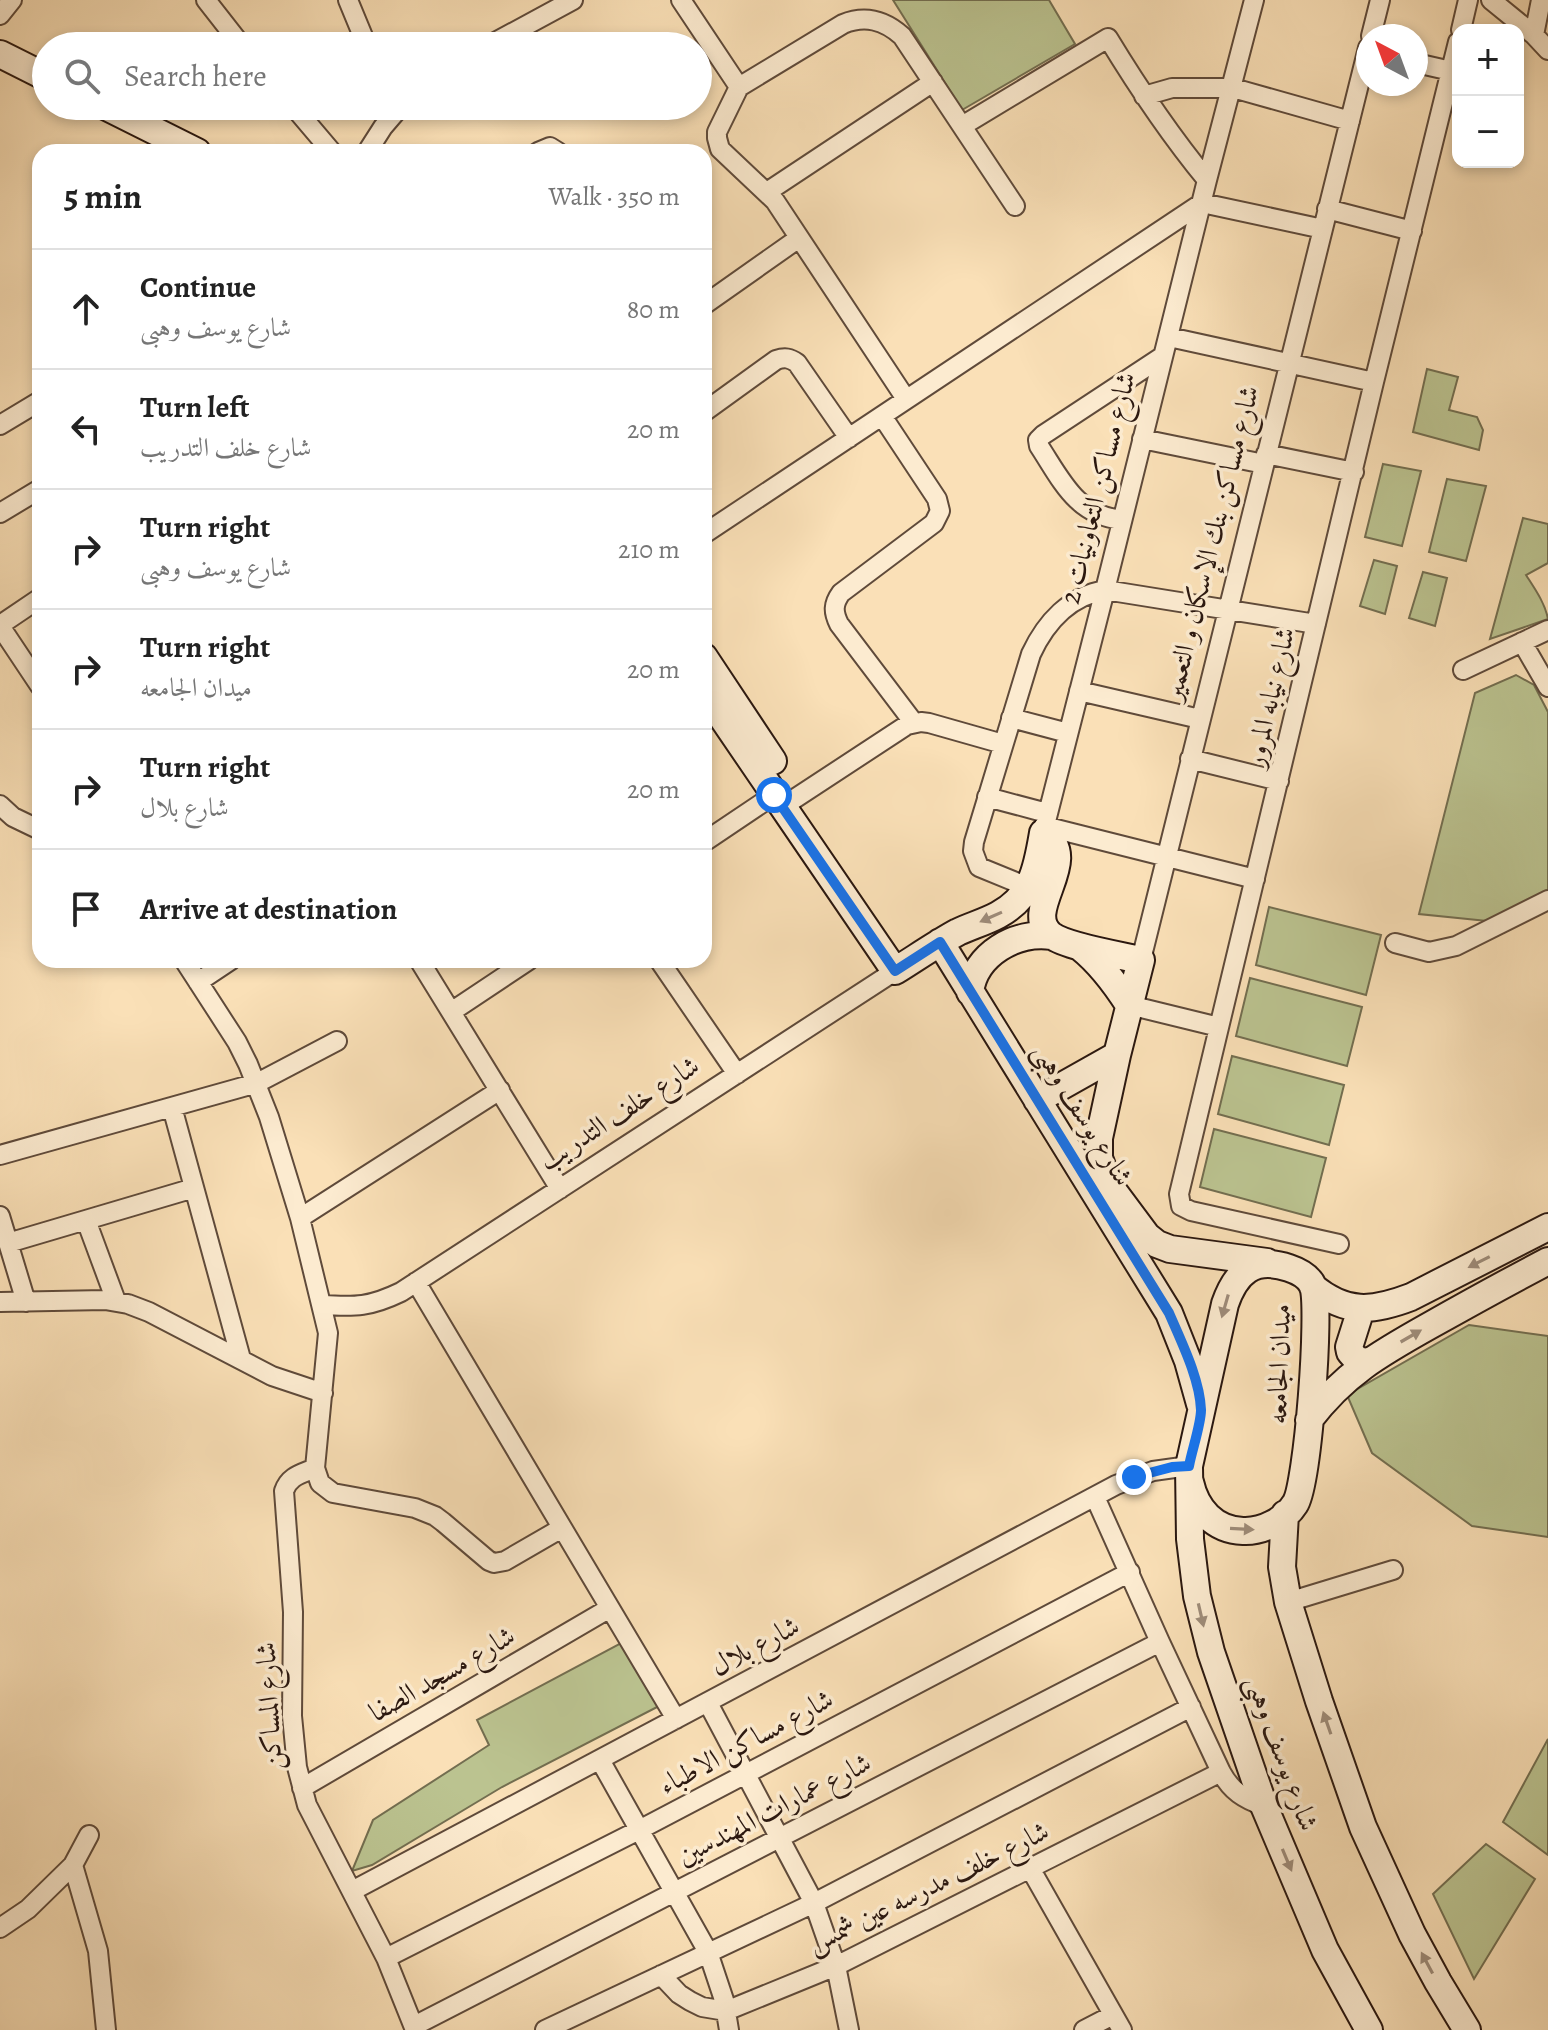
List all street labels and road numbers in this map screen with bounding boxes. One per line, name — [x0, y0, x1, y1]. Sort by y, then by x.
street label: شارع مساكن التعاونيات 2 — [1051, 368, 1149, 609]
street label: شارع مساكن بنك الإسكان و التعمير — [1153, 381, 1272, 708]
street label: شارع نيابه المرور — [1235, 623, 1308, 774]
street label: شارع يوسف وهبى — [1020, 1035, 1142, 1195]
street label: شارع خلف التدريب — [531, 1047, 709, 1183]
street label: ميدان الجامعه — [1258, 1303, 1300, 1425]
street label: شارع بلال — [704, 1607, 808, 1689]
street label: شارع مسجد الصفا — [362, 1617, 524, 1735]
street label: شارع المساكن — [247, 1641, 295, 1771]
street label: شارع يوسف وهبى — [1233, 1670, 1328, 1837]
street label: شارع مساكن الاطباء — [652, 1680, 842, 1807]
street label: شارع عمارات المهندسين — [670, 1744, 879, 1878]
street label: شارع خلف مدرسه عين شمس — [801, 1812, 1057, 1966]

